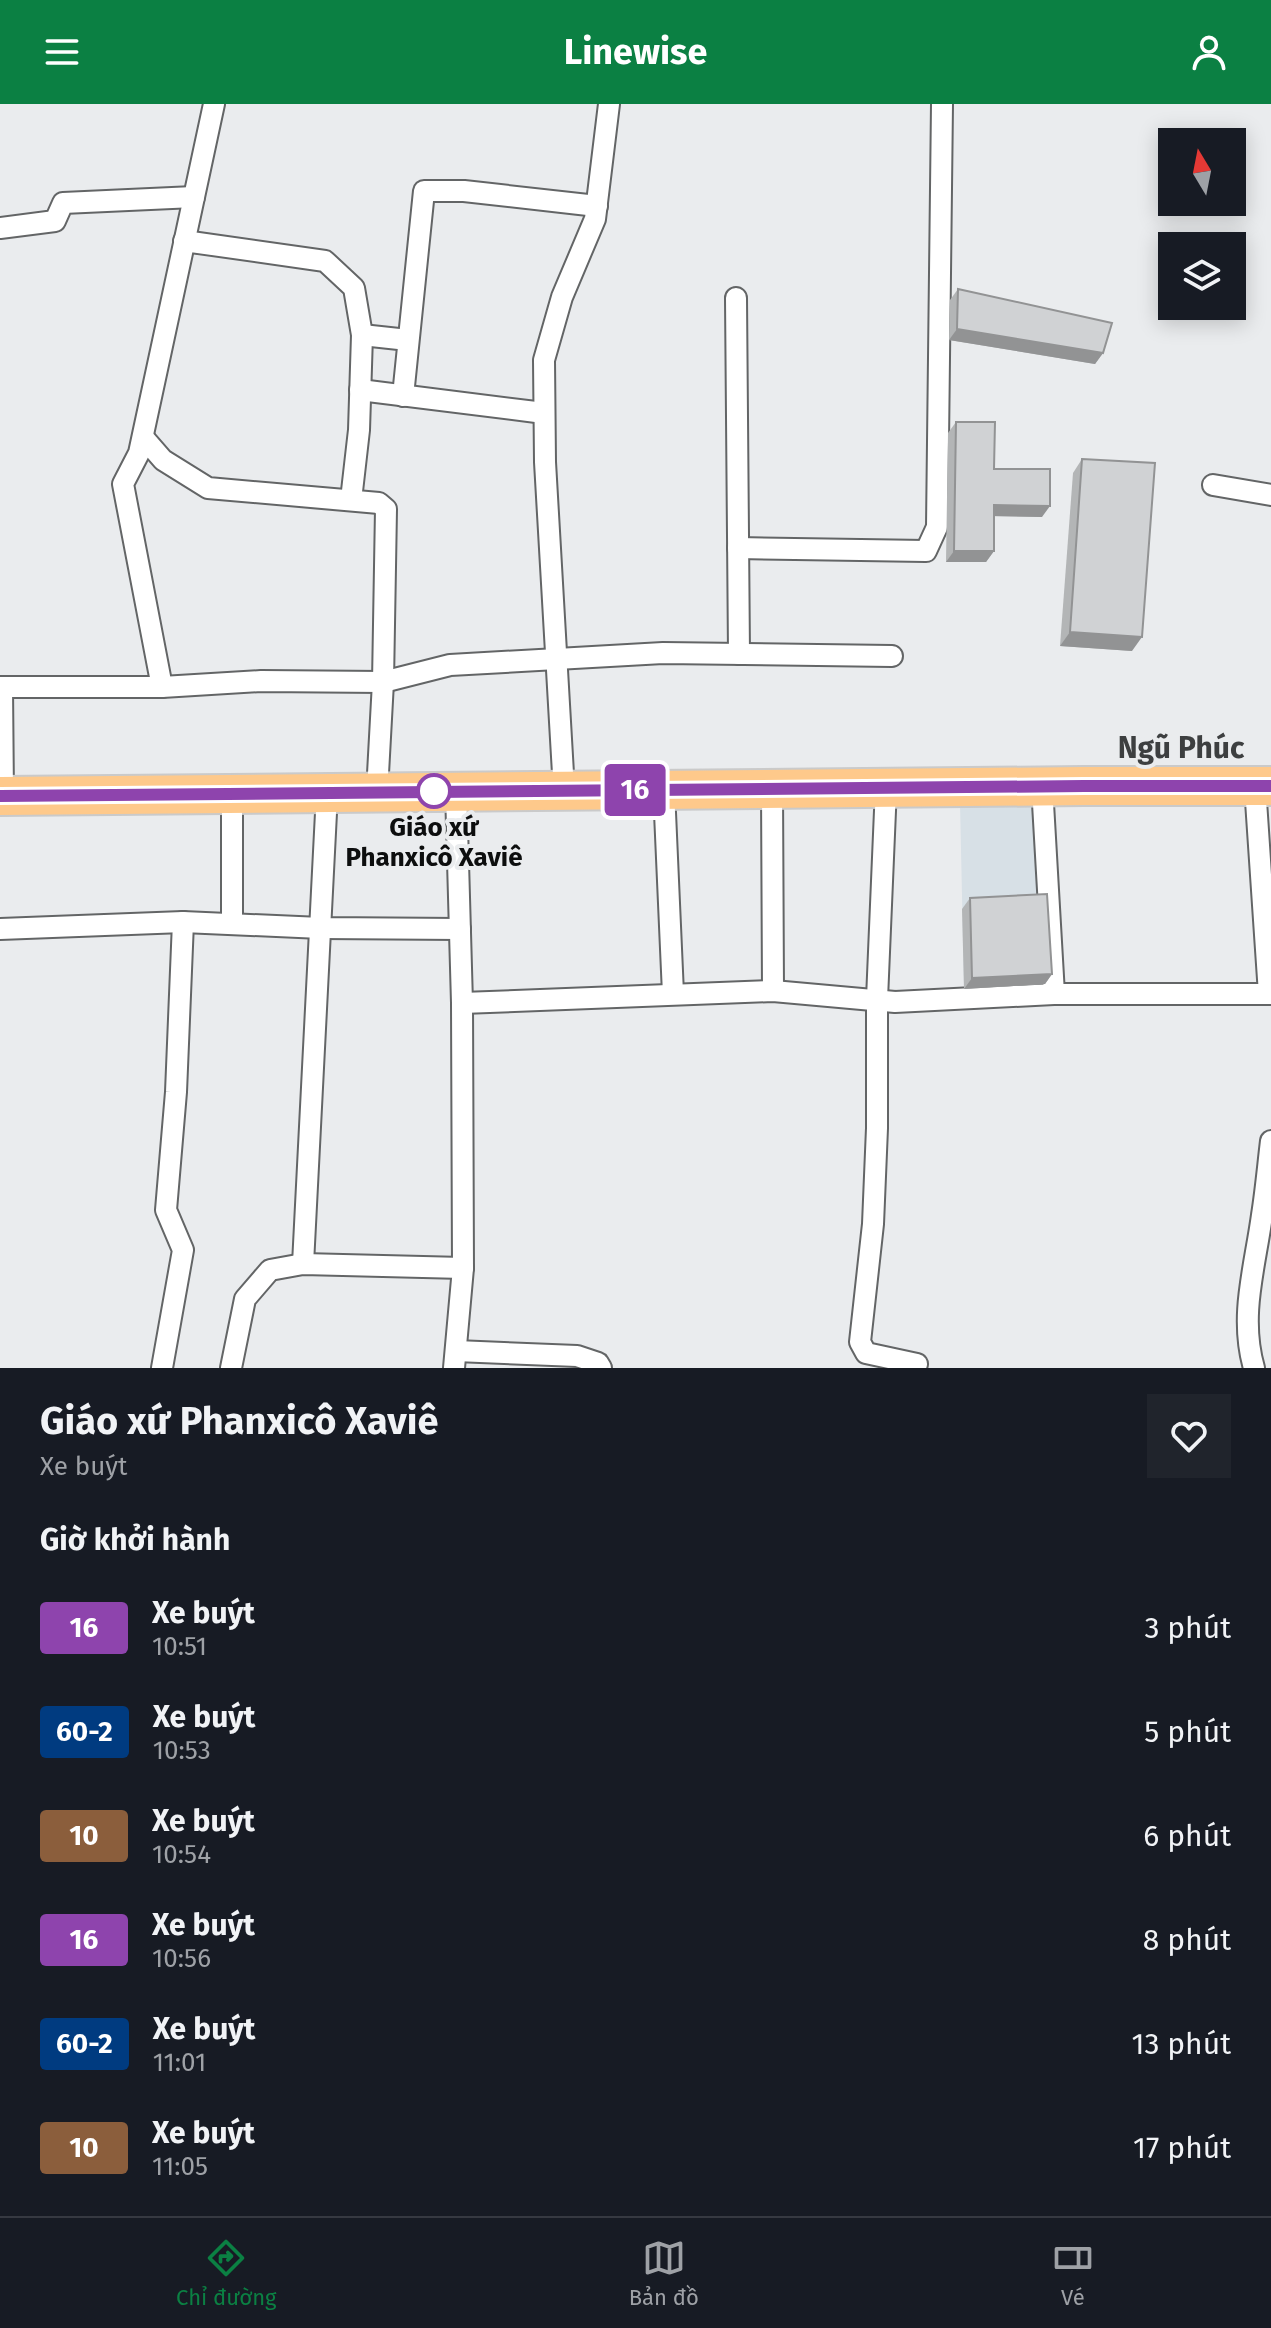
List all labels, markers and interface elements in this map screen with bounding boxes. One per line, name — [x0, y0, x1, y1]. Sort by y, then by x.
icon: menu — [40, 30, 84, 74]
text: Linewise — [564, 30, 707, 74]
icon: person — [1187, 30, 1231, 74]
north arrow — [1158, 128, 1246, 216]
map controls — [1158, 128, 1246, 320]
button: layers — [1158, 232, 1246, 320]
district label: Ngũ Phúc — [1118, 730, 1245, 766]
line badge: 16 — [599, 764, 671, 816]
text: 16 — [621, 773, 649, 806]
marker: Giáo xứ Phanxicô Xaviê — [417, 774, 451, 808]
place label: Giáo xứ Phanxicô Xaviê — [345, 812, 523, 873]
button: heart — [1147, 1394, 1231, 1478]
text: Giáo xứ Phanxicô Xaviê — [40, 1398, 439, 1444]
text: Xe buýt — [40, 1451, 128, 1482]
text: Giờ khởi hành — [40, 1522, 230, 1558]
text: Xe buýt — [152, 1595, 255, 1631]
text: 3 phút — [1144, 1610, 1231, 1646]
text: 16 — [70, 1611, 98, 1644]
text: 10:51 — [152, 1631, 207, 1662]
text: Xe buýt — [153, 1699, 255, 1735]
text: 5 phút — [1144, 1714, 1231, 1750]
text: 60-2 — [56, 1715, 113, 1748]
text: 10:53 — [153, 1735, 211, 1766]
text: Xe buýt — [152, 1803, 255, 1839]
text: 6 phút — [1143, 1818, 1231, 1854]
text: 10 — [69, 1819, 99, 1852]
text: 10:54 — [152, 1839, 211, 1870]
text: Xe buýt — [152, 1907, 255, 1943]
text: 8 phút — [1143, 1922, 1231, 1958]
text: 16 — [70, 1923, 98, 1956]
text: 10:56 — [152, 1943, 211, 1974]
text: Xe buýt — [153, 2011, 255, 2047]
text: 13 phút — [1131, 2026, 1231, 2062]
text: 60-2 — [56, 2027, 113, 2060]
text: 11:01 — [153, 2047, 206, 2078]
text: Xe buýt — [152, 2115, 255, 2151]
text: 17 phút — [1133, 2130, 1231, 2166]
text: 10 — [69, 2131, 99, 2164]
text: 11:05 — [152, 2151, 208, 2182]
tab: Chỉ đường — [176, 2236, 277, 2311]
tab: Bản đồ — [629, 2236, 699, 2311]
tab: Vé — [1051, 2236, 1095, 2311]

